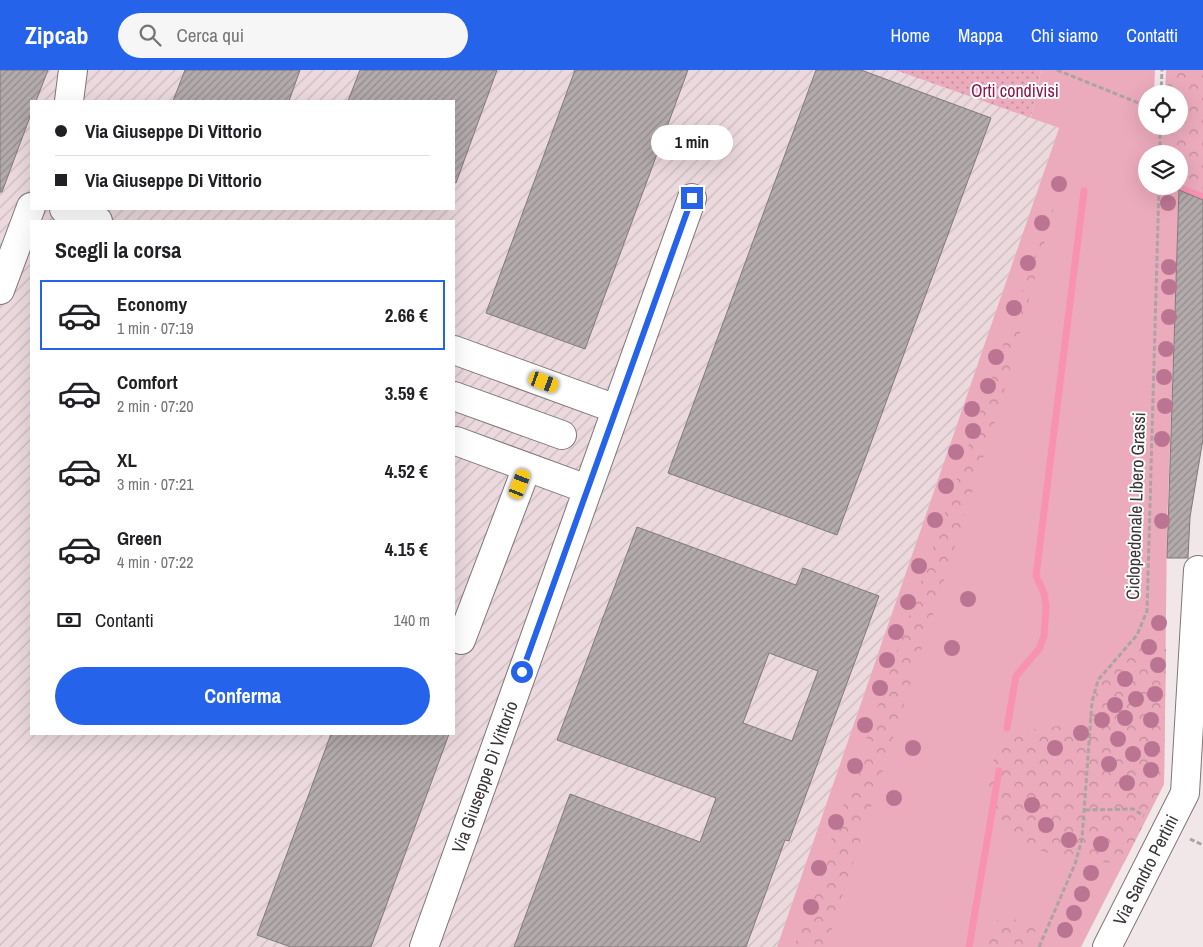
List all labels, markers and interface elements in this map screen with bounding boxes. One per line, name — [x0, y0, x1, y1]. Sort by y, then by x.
search box — [118, 13, 468, 58]
text: Zipcab — [25, 19, 88, 51]
icon: search — [136, 21, 164, 49]
text: Cerca qui — [176, 22, 244, 48]
text: Home — [891, 23, 930, 48]
text: Mappa — [958, 23, 1003, 48]
text: Chi siamo — [1031, 23, 1098, 48]
text: Contatti — [1126, 23, 1178, 48]
park label: Orti condivisi — [971, 78, 1059, 103]
map controls — [1138, 85, 1188, 195]
button: locate — [1138, 85, 1188, 135]
text: Via Giuseppe Di Vittorio — [85, 118, 262, 144]
callout: 1 min — [651, 126, 733, 160]
text: 1 min — [675, 131, 709, 153]
button: layers — [1138, 145, 1188, 195]
text: Via Giuseppe Di Vittorio — [85, 167, 262, 193]
route end — [681, 187, 703, 209]
text: Scegli la corsa — [55, 235, 181, 265]
text: Economy — [117, 291, 187, 317]
icon: car — [57, 293, 102, 338]
text: 2.66 € — [385, 302, 428, 328]
text: 1 min · 07:19 — [117, 317, 194, 339]
text: Comfort — [117, 369, 178, 395]
car — [527, 370, 560, 394]
icon: car — [57, 371, 102, 416]
text: 3.59 € — [385, 380, 428, 406]
text: 2 min · 07:20 — [117, 395, 194, 417]
street label: Ciclopedonale Libero Grassi — [1120, 412, 1151, 600]
text: XL — [117, 447, 137, 473]
icon: car — [57, 449, 102, 494]
text: 4.52 € — [385, 458, 428, 484]
car — [507, 467, 532, 501]
text: 3 min · 07:21 — [117, 473, 194, 495]
text: Green — [117, 525, 162, 551]
icon: car — [57, 527, 102, 572]
text: 4.15 € — [385, 536, 428, 562]
text: 4 min · 07:22 — [117, 551, 194, 573]
icon: cash — [55, 606, 83, 634]
text: Contanti — [95, 607, 154, 633]
text: 140 m — [394, 609, 430, 631]
route start — [511, 661, 533, 683]
button: Conferma — [55, 667, 430, 725]
street label: Via Giuseppe Di Vittorio — [445, 697, 524, 856]
street label: Via Sandro Pertini — [1107, 810, 1184, 929]

